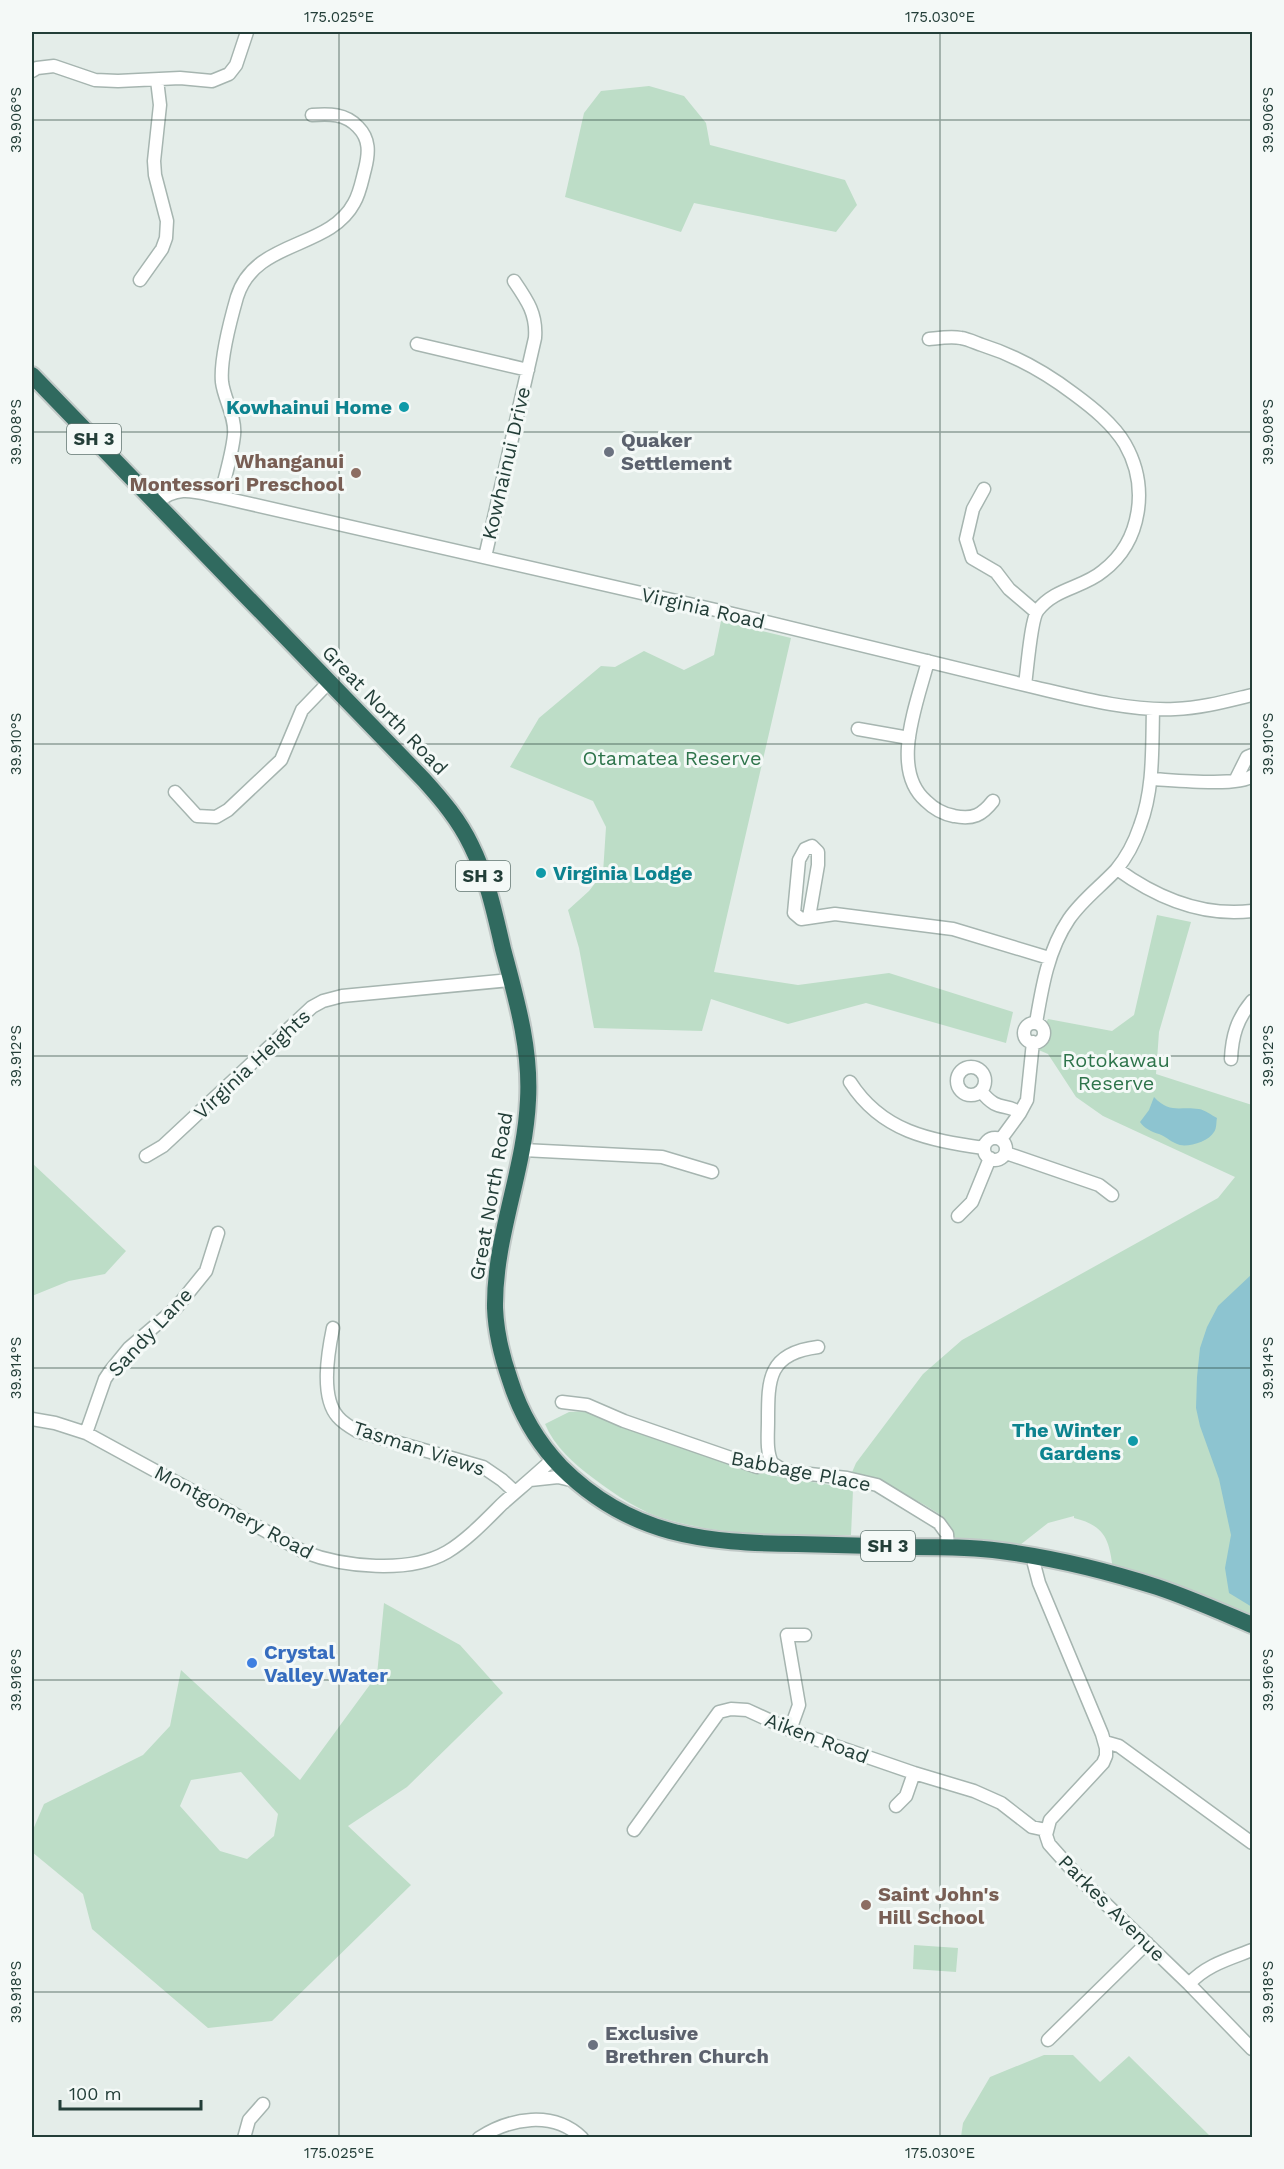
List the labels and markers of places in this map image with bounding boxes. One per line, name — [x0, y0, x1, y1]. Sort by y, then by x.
place label: Kowhainui Home — [226, 395, 392, 419]
marker: Kowhainui Home — [397, 400, 411, 414]
place label: Quaker Settlement — [621, 428, 732, 475]
marker: Quaker Settlement — [602, 445, 616, 459]
place label: Whanganui Montessori Preschool — [130, 449, 344, 496]
marker: Whanganui Montessori Preschool — [349, 466, 363, 480]
place label: Virginia Lodge — [553, 861, 692, 885]
marker: Virginia Lodge — [534, 866, 548, 880]
place label: The Winter Gardens — [1012, 1418, 1121, 1465]
marker: The Winter Gardens — [1126, 1434, 1140, 1448]
place label: Crystal Valley Water — [264, 1640, 388, 1687]
marker: Crystal Valley Water — [245, 1656, 259, 1670]
place label: Saint John's Hill School — [878, 1882, 999, 1929]
marker: Saint John's Hill School — [859, 1898, 873, 1912]
place label: Exclusive Brethren Church — [605, 2021, 769, 2068]
marker: Exclusive Brethren Church — [586, 2038, 600, 2052]

